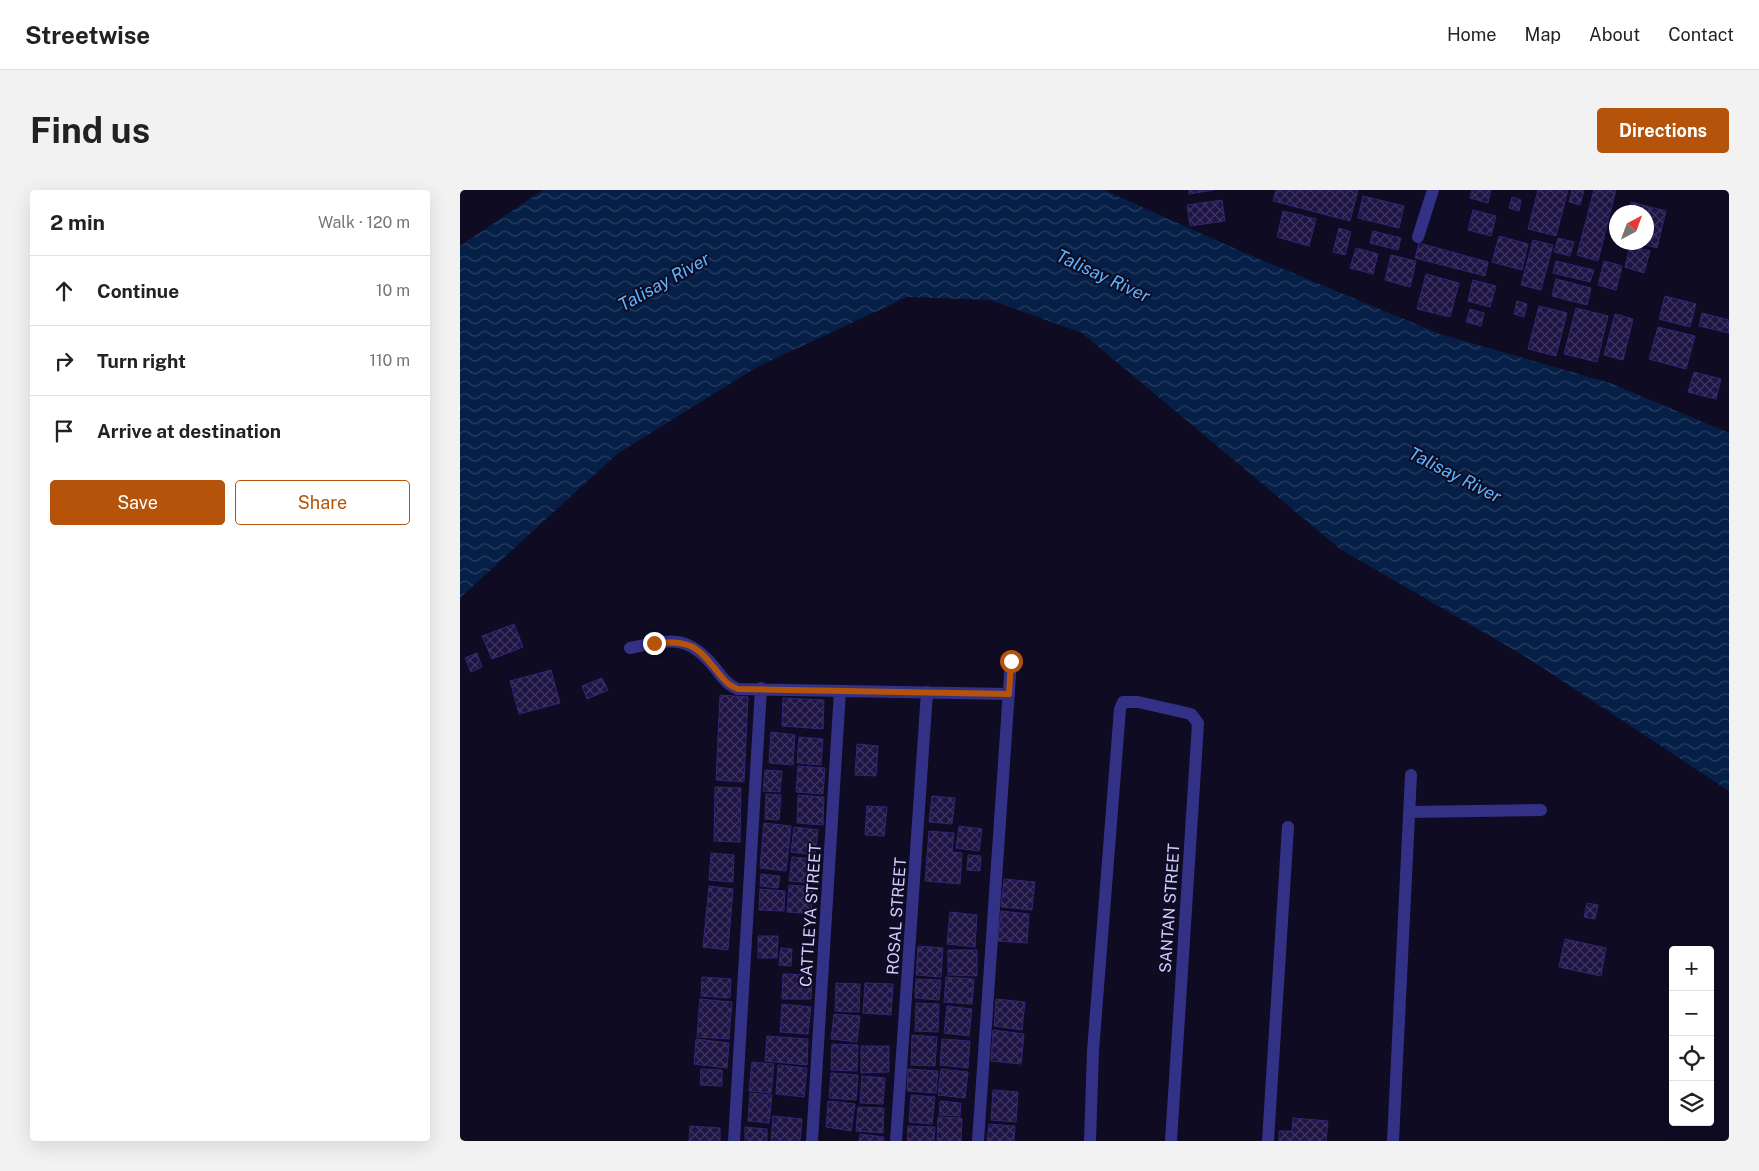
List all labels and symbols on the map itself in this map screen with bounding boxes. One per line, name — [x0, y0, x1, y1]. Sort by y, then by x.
north arrow — [1609, 205, 1654, 250]
water label: Talisay River — [1053, 245, 1154, 307]
water label: Talisay River — [614, 248, 713, 315]
water label: Talisay River — [1405, 442, 1505, 507]
route end — [643, 632, 666, 655]
route start — [1000, 650, 1023, 673]
street label: CATTLEYA STREET — [796, 842, 825, 987]
street label: SANTAN STREET — [1155, 842, 1184, 973]
street label: ROSAL STREET — [883, 856, 910, 975]

